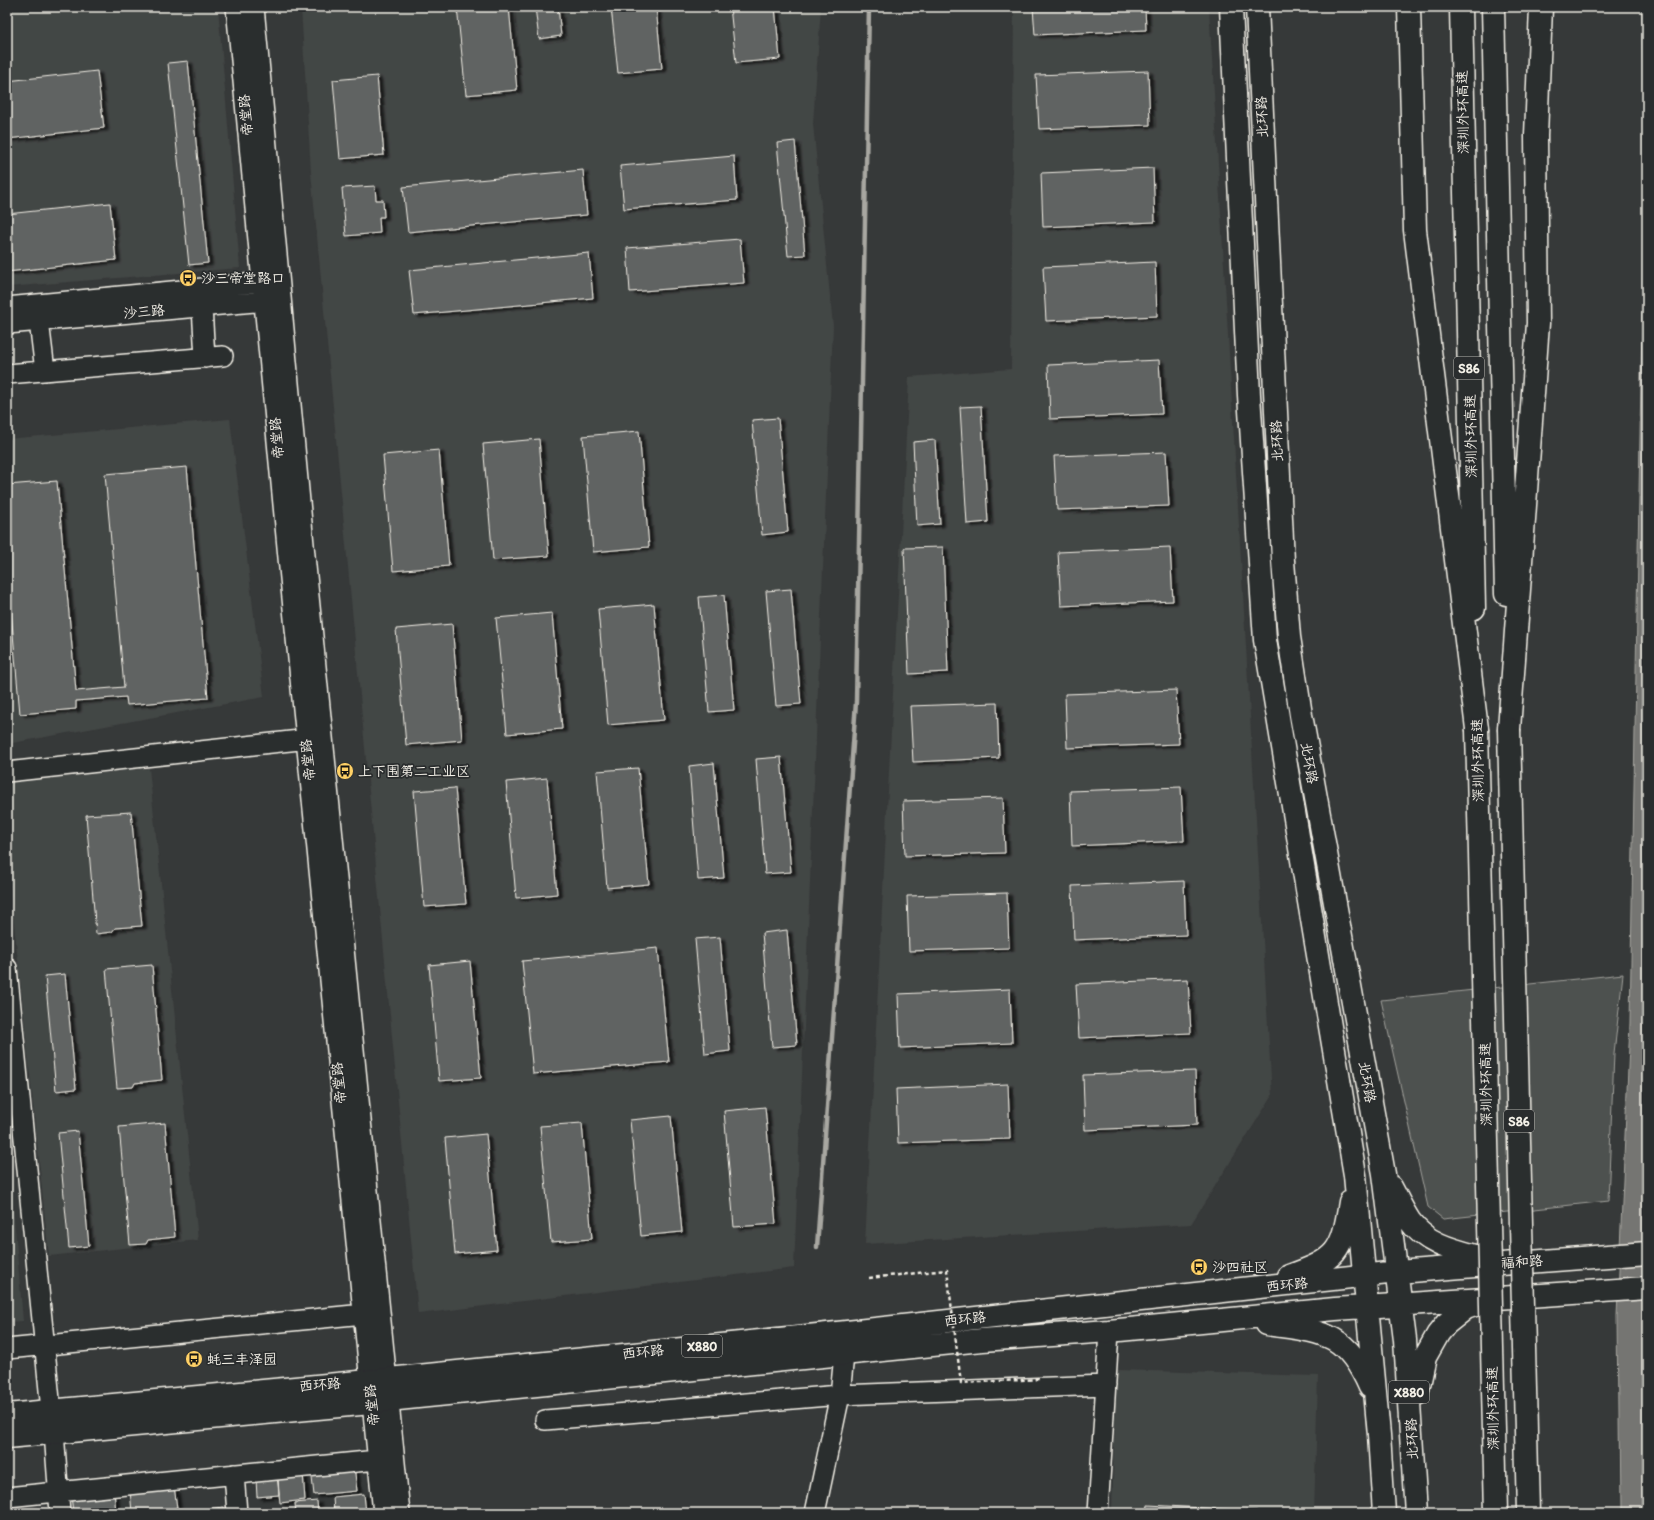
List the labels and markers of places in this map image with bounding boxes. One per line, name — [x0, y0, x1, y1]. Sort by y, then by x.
bus stop icon: 沙三帝堂路口 — [178, 268, 198, 288]
place label: 沙三帝堂路口 — [201, 270, 285, 287]
bus stop icon: 上下围第二工业区 — [335, 761, 355, 781]
place label: 上下围第二工业区 — [358, 763, 470, 780]
bus stop icon: 沙四社区 — [1189, 1257, 1209, 1277]
place label: 沙四社区 — [1212, 1259, 1268, 1276]
bus stop icon: 蚝三丰泽园 — [184, 1349, 204, 1369]
place label: 蚝三丰泽园 — [207, 1351, 277, 1368]

